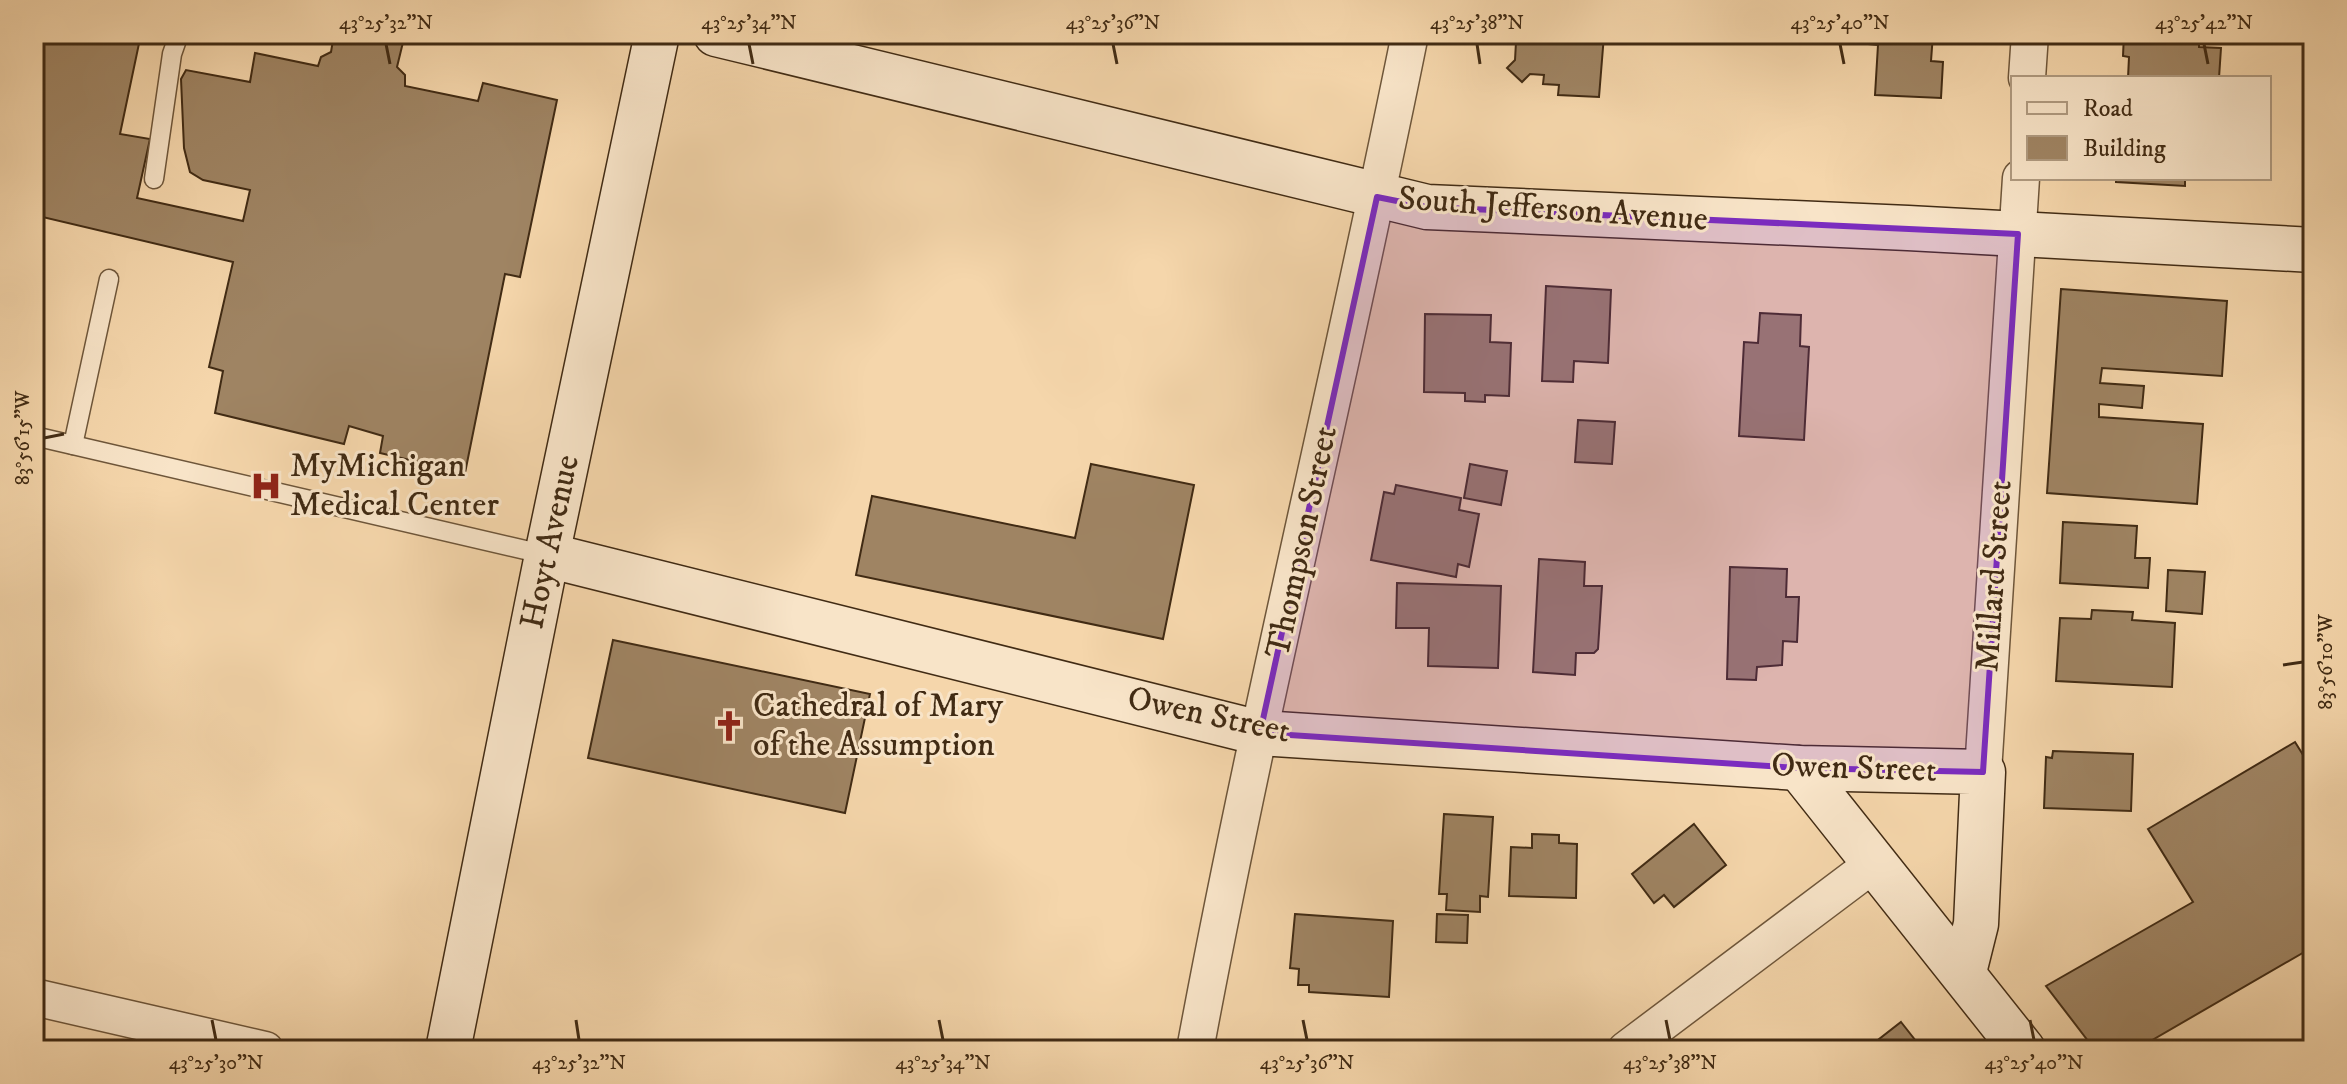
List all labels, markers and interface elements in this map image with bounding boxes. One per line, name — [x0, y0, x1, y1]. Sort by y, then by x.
text: 43°25'32"N — [339, 11, 433, 36]
text: 43°25'34"N — [701, 11, 797, 36]
text: 43°25'36"N — [1066, 11, 1160, 36]
text: 43°25'38"N — [1430, 11, 1524, 36]
text: 43°25'40"N — [1791, 11, 1889, 36]
text: 43°25'42"N — [2155, 11, 2253, 36]
legend — [2011, 76, 2271, 180]
text: Road — [2083, 94, 2133, 124]
text: Building — [2083, 134, 2166, 164]
street label: South Jefferson Avenue — [1397, 177, 1709, 241]
text: 83°56'15"W — [11, 390, 36, 485]
street label: Thompson Street — [1257, 422, 1347, 662]
place label: MyMichigan Medical Center — [290, 445, 499, 526]
street label: Hoyt Avenue — [511, 451, 589, 633]
hospital icon: MyMichigan Medical Center — [249, 469, 283, 503]
street label: Millard Street — [1966, 479, 2022, 673]
text: 83°56'10"W — [2314, 614, 2339, 710]
street label: Owen Street — [1124, 677, 1294, 753]
place label: Cathedral of Mary of the Assumption — [753, 685, 1004, 766]
church icon: Cathedral of Mary of the Assumption — [712, 709, 746, 743]
street label: Owen Street — [1771, 744, 1937, 792]
text: 43°25'30"N — [169, 1051, 263, 1076]
text: 43°25'32"N — [532, 1051, 626, 1076]
text: 43°25'34"N — [895, 1051, 991, 1076]
text: 43°25'36"N — [1260, 1051, 1354, 1076]
text: 43°25'38"N — [1623, 1051, 1717, 1076]
text: 43°25'40"N — [1985, 1051, 2083, 1076]

